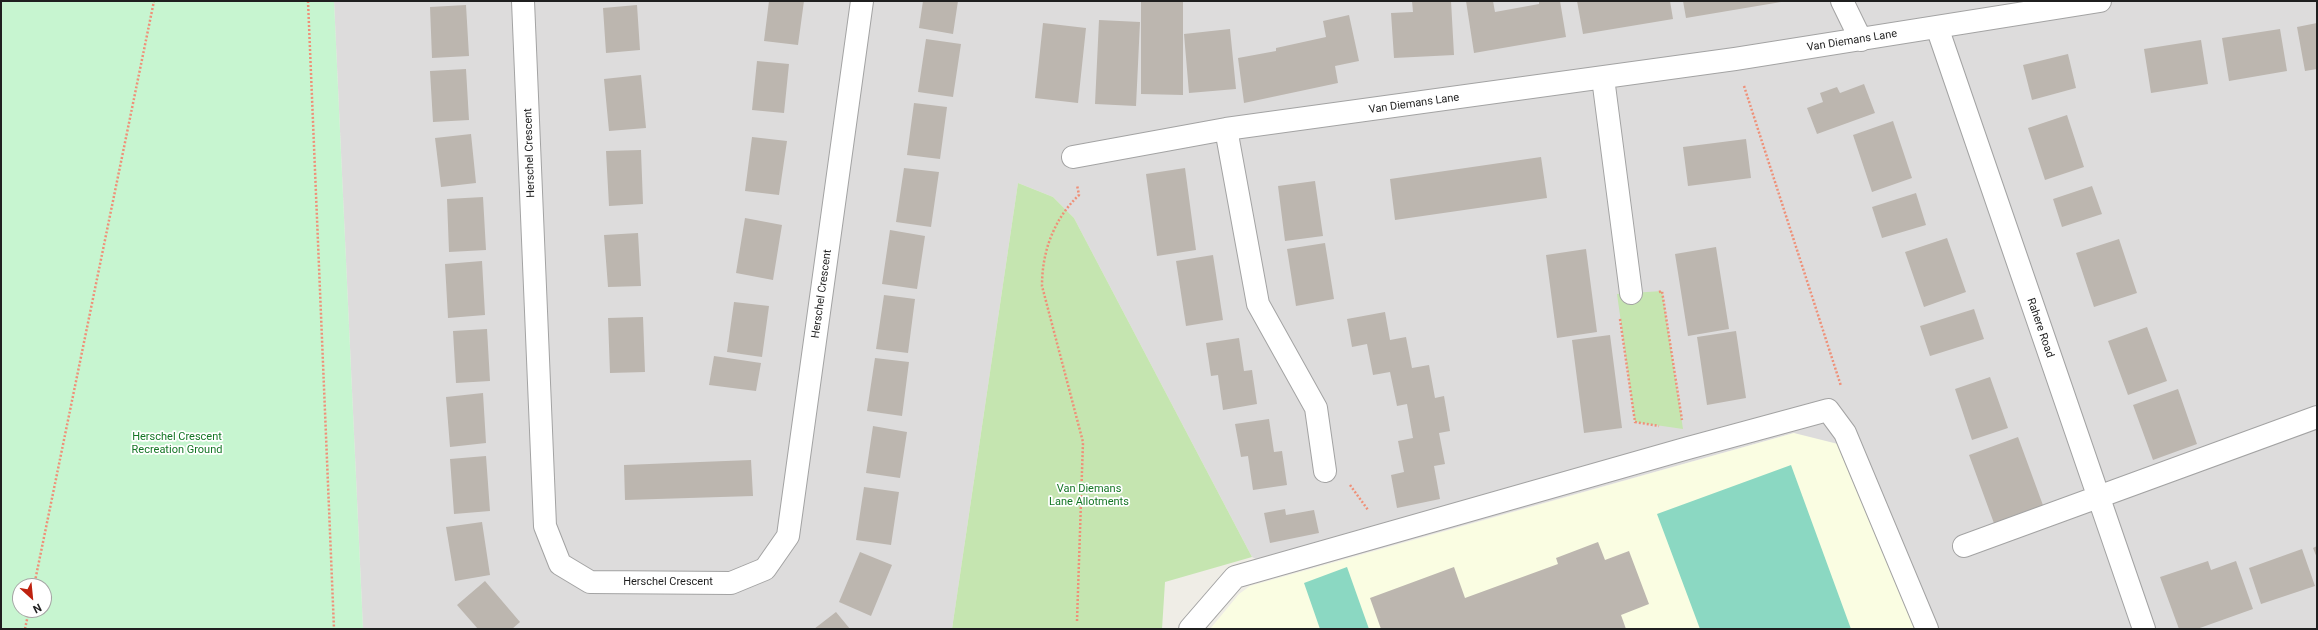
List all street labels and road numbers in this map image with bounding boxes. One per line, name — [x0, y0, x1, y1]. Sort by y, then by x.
street label: Van Diemans Lane — [1806, 27, 1898, 55]
street label: Van Diemans Lane — [1368, 91, 1460, 117]
street label: Herschel Crescent — [522, 108, 538, 198]
street label: Herschel Crescent — [809, 249, 835, 339]
street label: Rahere Road — [2024, 297, 2056, 359]
street label: Herschel Crescent — [623, 575, 713, 589]

